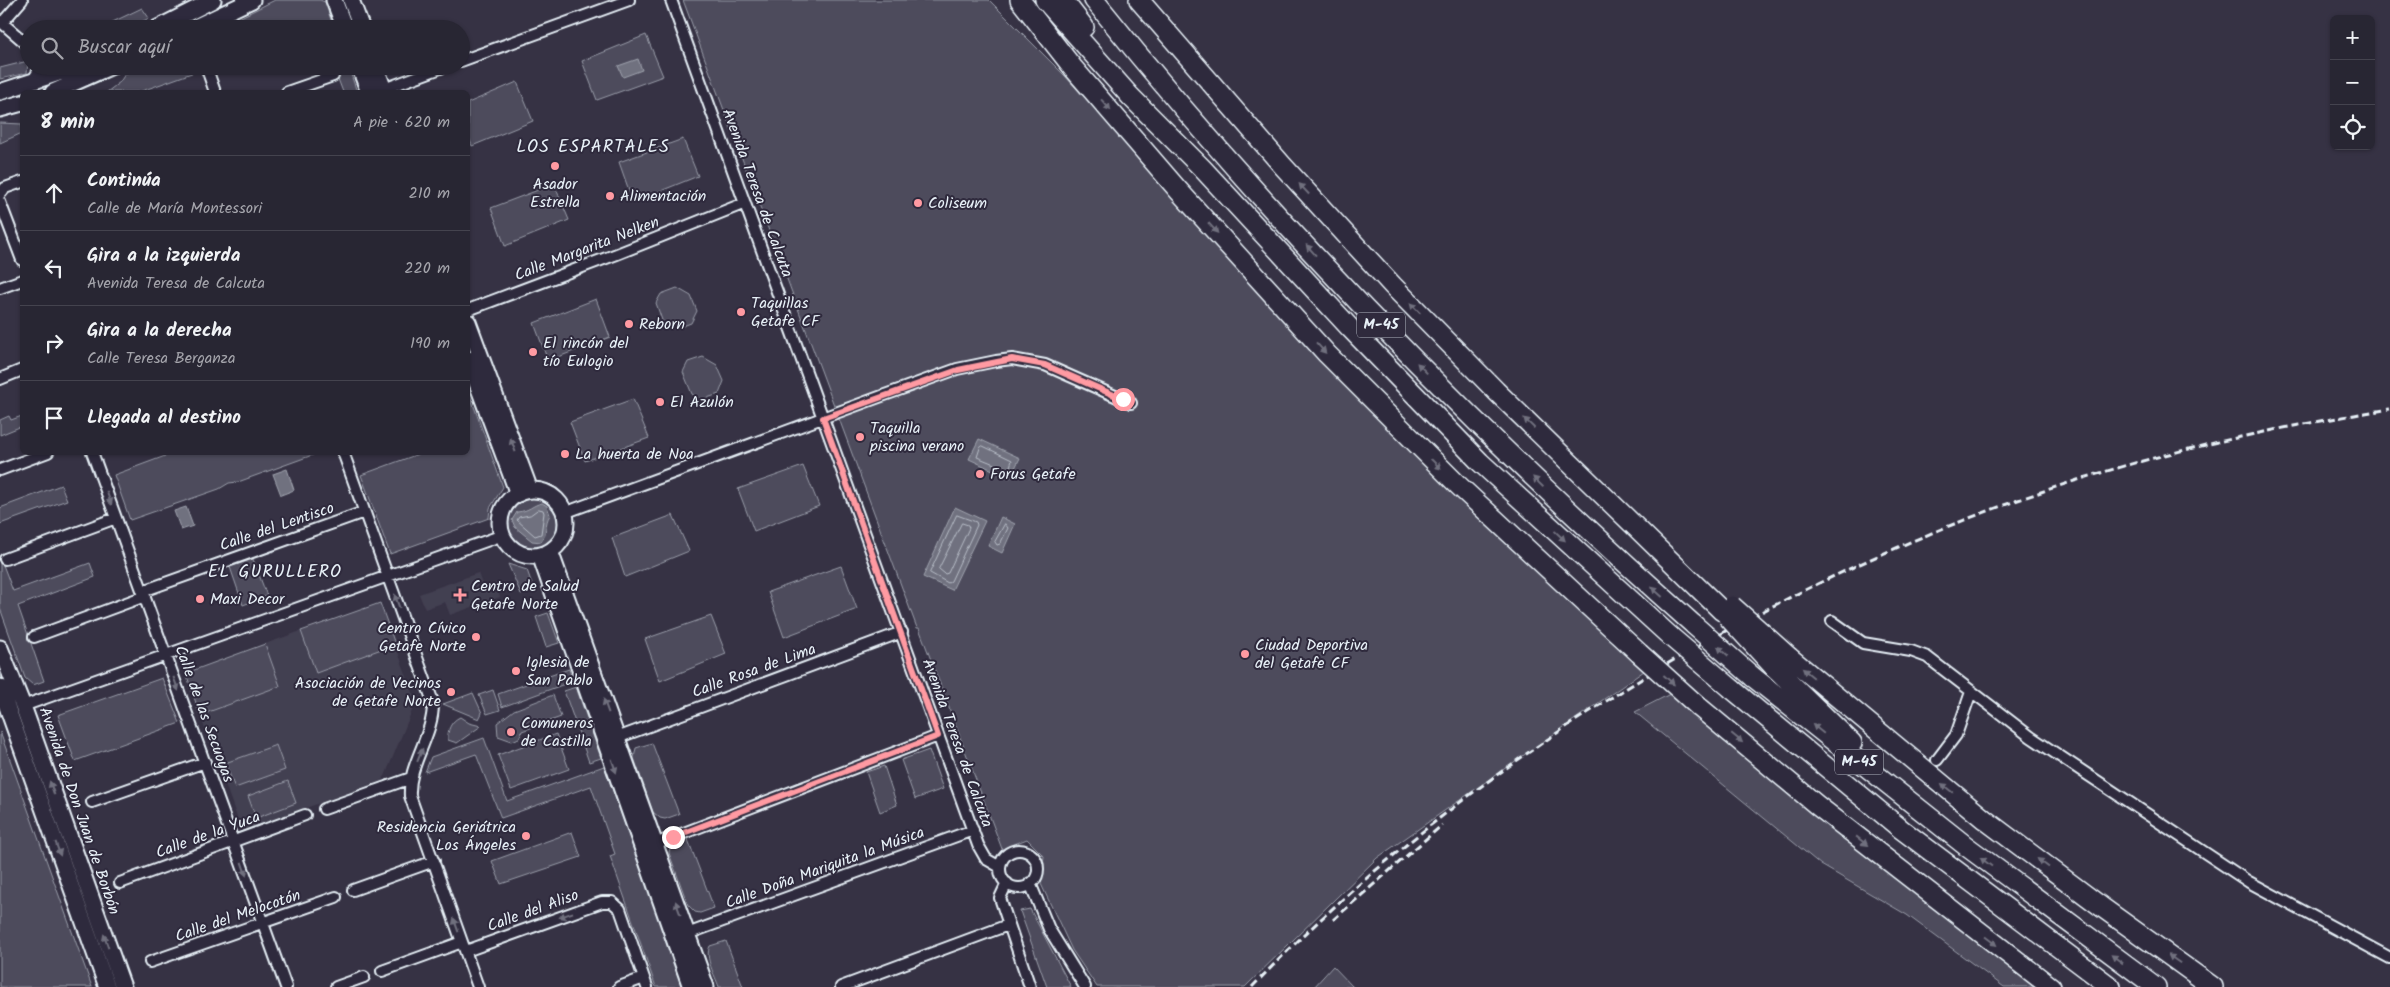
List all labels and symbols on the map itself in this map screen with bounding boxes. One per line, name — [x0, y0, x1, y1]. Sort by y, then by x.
one-way arrow — [1100, 99, 1111, 112]
street label: Avenida Teresa de Calcuta — [715, 105, 799, 281]
district label: LOS ESPARTALES — [516, 133, 670, 162]
marker: Asador Estrella — [549, 160, 561, 172]
place label: Asador Estrella — [530, 172, 580, 215]
place label: Alimentación — [620, 184, 706, 209]
one-way arrow — [1298, 184, 1310, 196]
marker: Alimentación — [604, 190, 616, 202]
place label: Coliseum — [928, 191, 987, 216]
marker: Coliseum — [912, 197, 924, 209]
street label: Calle Margarita Nelken — [511, 210, 663, 288]
one-way arrow — [1207, 221, 1219, 233]
one-way arrow — [1305, 244, 1317, 256]
place label: Taquillas Getafe CF — [751, 291, 821, 334]
one-way arrow — [1409, 302, 1421, 314]
marker: Taquillas Getafe CF — [735, 306, 747, 318]
place label: Reborn — [639, 312, 685, 337]
road number: M-45 — [1357, 312, 1405, 338]
marker: Reborn — [623, 318, 635, 330]
place label: El rincón del tío Eulogio — [543, 331, 629, 374]
one-way arrow — [1316, 342, 1327, 355]
marker: El rincón del tío Eulogio — [527, 346, 539, 358]
one-way arrow — [1416, 362, 1428, 374]
route start — [1112, 388, 1135, 411]
place label: El Azulón — [670, 390, 734, 415]
marker: El Azulón — [654, 396, 666, 408]
place label: Taquilla piscina verano — [869, 416, 964, 459]
one-way arrow — [1524, 418, 1536, 430]
marker: Taquilla piscina verano — [854, 431, 866, 443]
one-way arrow — [509, 437, 516, 452]
place label: La huerta de Noa — [575, 442, 694, 467]
marker: La huerta de Noa — [559, 448, 571, 460]
one-way arrow — [1430, 457, 1442, 469]
place label: Forus Getafe — [990, 462, 1076, 487]
marker: Forus Getafe — [974, 468, 986, 480]
one-way arrow — [1532, 476, 1544, 488]
one-way arrow — [105, 491, 113, 506]
street label: Calle del Lentisco — [216, 496, 338, 558]
one-way arrow — [1553, 530, 1565, 542]
district label: EL GURULLERO — [208, 558, 342, 587]
place label: Centro de Salud Getafe Norte — [471, 574, 580, 617]
one-way arrow — [1652, 586, 1664, 598]
place label: Maxi Decor — [210, 587, 286, 612]
marker: Centro de Salud Getafe Norte — [453, 588, 467, 602]
marker: Maxi Decor — [194, 593, 206, 605]
one-way arrow — [393, 593, 401, 608]
place label: Centro Cívico Getafe Norte — [377, 616, 466, 659]
marker: Centro Cívico Getafe Norte — [470, 631, 482, 643]
place label: Ciudad Deportiva del Getafe CF — [1255, 633, 1368, 676]
street label: Calle Rosa de Lima — [689, 637, 819, 705]
street label: Calle de las Secuoyas — [168, 642, 240, 786]
one-way arrow — [1717, 645, 1730, 656]
marker: Ciudad Deportiva del Getafe CF — [1239, 648, 1251, 660]
place label: Iglesia de San Pablo — [526, 650, 593, 693]
street label: Avenida Teresa de Calcuta — [915, 655, 999, 831]
marker: Iglesia de San Pablo — [510, 665, 522, 677]
one-way arrow — [1802, 667, 1815, 678]
place label: Asociación de Vecinos de Getafe Norte — [295, 671, 441, 714]
one-way arrow — [1663, 674, 1675, 686]
one-way arrow — [172, 677, 180, 692]
marker: Asociación de Vecinos de Getafe Norte — [445, 686, 457, 698]
one-way arrow — [602, 698, 610, 713]
street label: Avenida de Don Juan de Borbón — [32, 704, 126, 918]
place label: Comuneros de Castilla — [521, 711, 594, 754]
one-way arrow — [1812, 724, 1825, 735]
marker: Comuneros de Castilla — [505, 726, 517, 738]
one-way arrow — [1730, 733, 1743, 744]
one-way arrow — [417, 748, 425, 762]
road number: M-45 — [1835, 750, 1883, 774]
one-way arrow — [610, 759, 618, 774]
one-way arrow — [48, 780, 56, 795]
one-way arrow — [1941, 782, 1953, 794]
street label: Calle de la Yuca — [152, 805, 264, 865]
place label: Residencia Geriátrica Los Ángeles — [377, 815, 516, 858]
street label: Calle Doña Mariquita la Música — [722, 820, 928, 916]
route end — [662, 826, 685, 849]
marker: Residencia Geriátrica Los Ángeles — [520, 830, 532, 842]
one-way arrow — [1856, 836, 1869, 846]
one-way arrow — [55, 841, 62, 856]
one-way arrow — [1980, 856, 1993, 867]
one-way arrow — [2036, 858, 2050, 868]
one-way arrow — [241, 862, 248, 877]
street label: Calle del Melocotón — [172, 883, 304, 949]
street label: Calle del Aliso — [484, 883, 582, 939]
one-way arrow — [674, 900, 682, 915]
one-way arrow — [558, 912, 573, 919]
one-way arrow — [452, 917, 459, 932]
one-way arrow — [102, 933, 110, 948]
one-way arrow — [1984, 935, 1997, 946]
one-way arrow — [2110, 954, 2124, 964]
one-way arrow — [2167, 954, 2181, 964]

